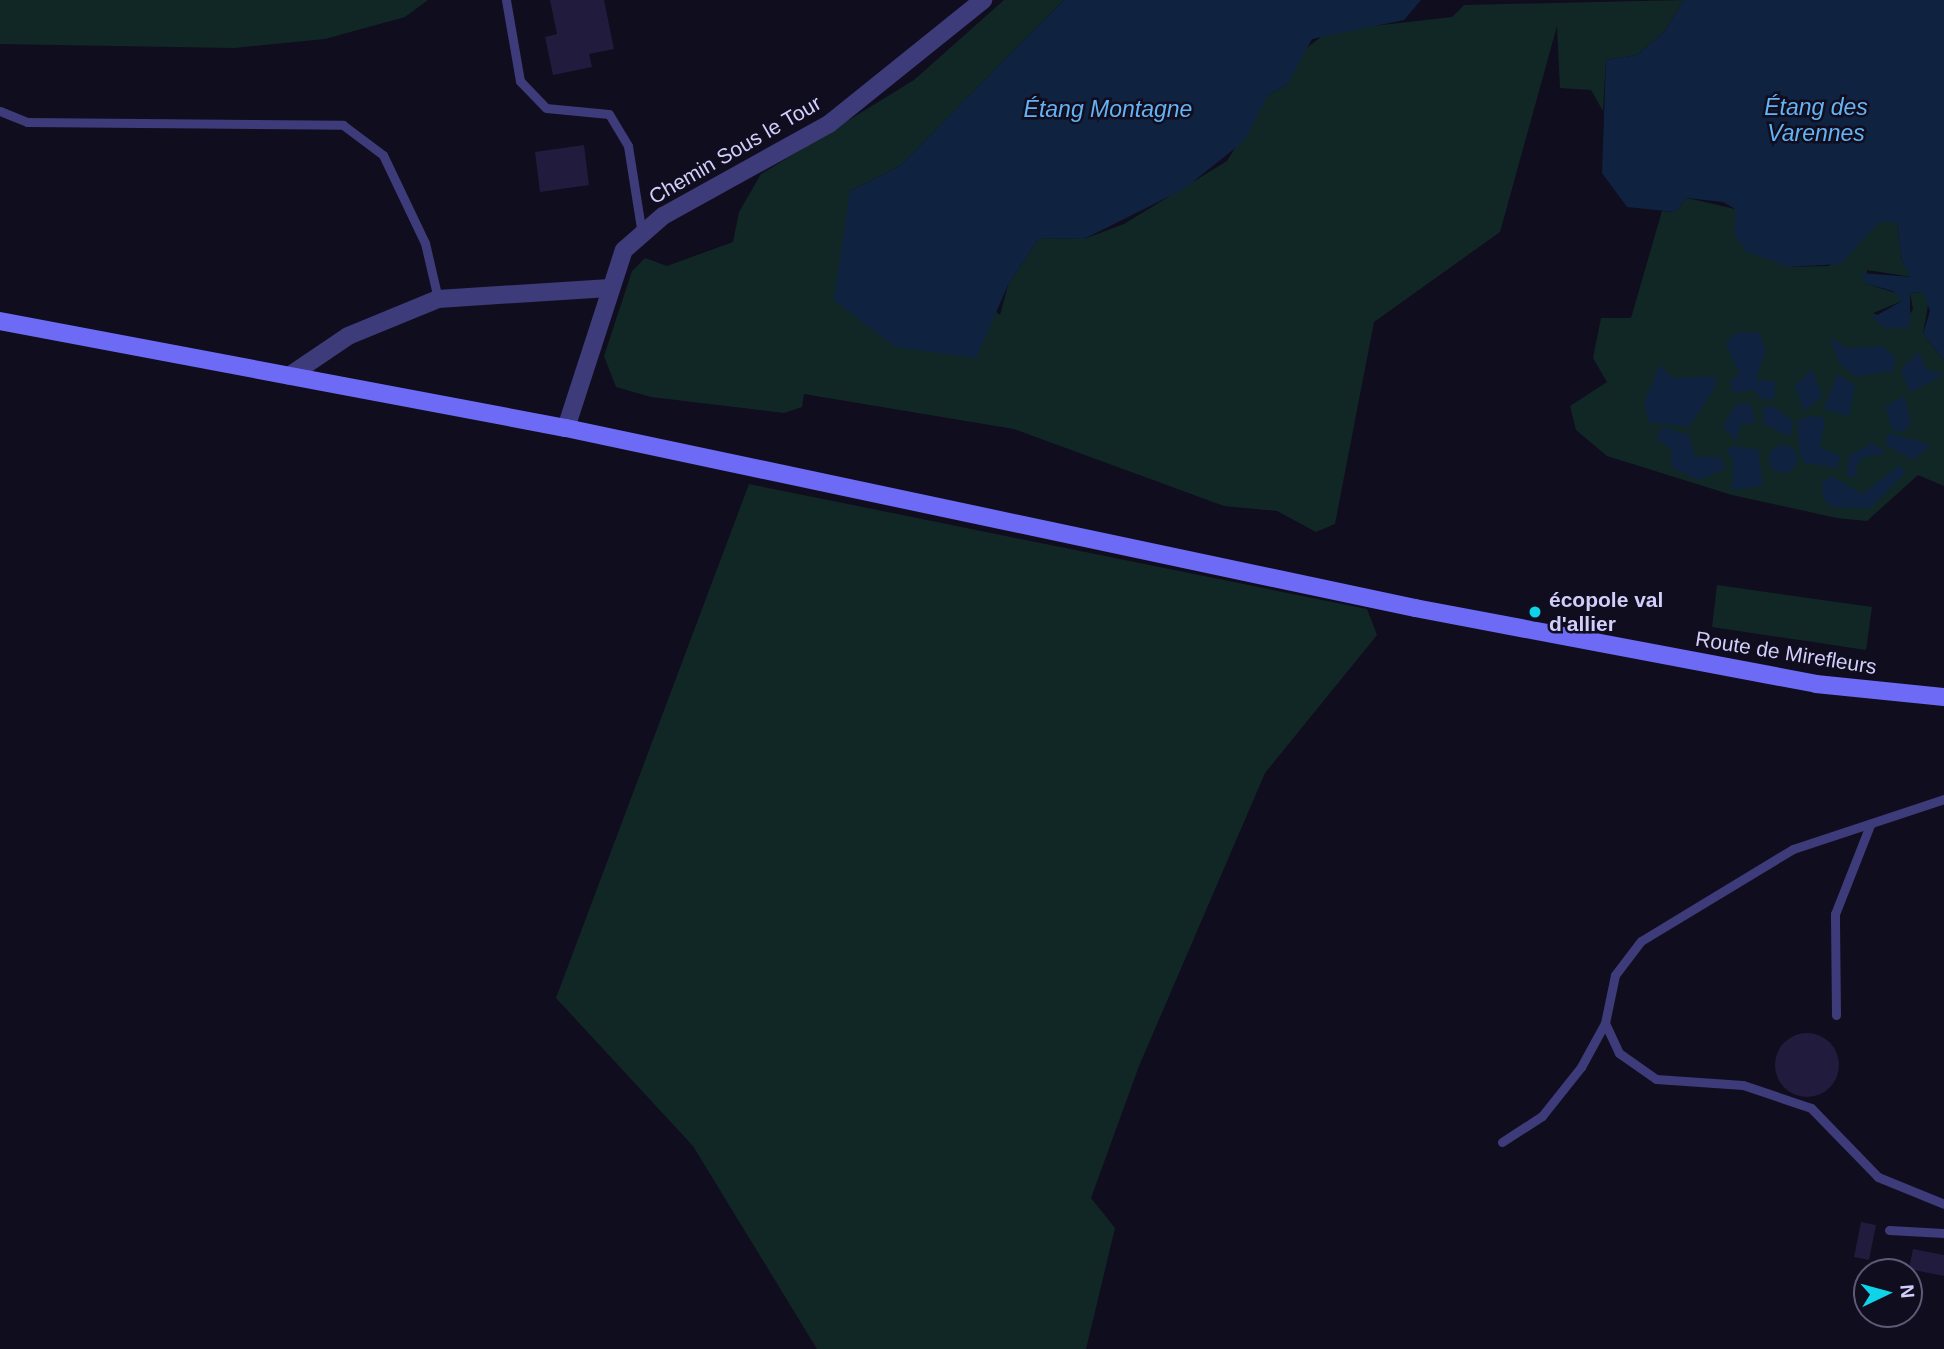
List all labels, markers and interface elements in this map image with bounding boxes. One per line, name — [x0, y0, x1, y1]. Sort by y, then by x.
street label: Chemin Sous le Tour — [644, 90, 826, 210]
water label: Étang des Varennes — [1764, 93, 1868, 147]
water label: Étang Montagne — [1024, 95, 1192, 123]
place label: écopole val d'allier — [1549, 587, 1663, 637]
marker: écopole val d'allier — [1527, 604, 1543, 620]
street label: Route de Mirefleurs — [1694, 626, 1878, 680]
north arrow — [1853, 1258, 1923, 1328]
text: N — [1896, 1284, 1918, 1299]

